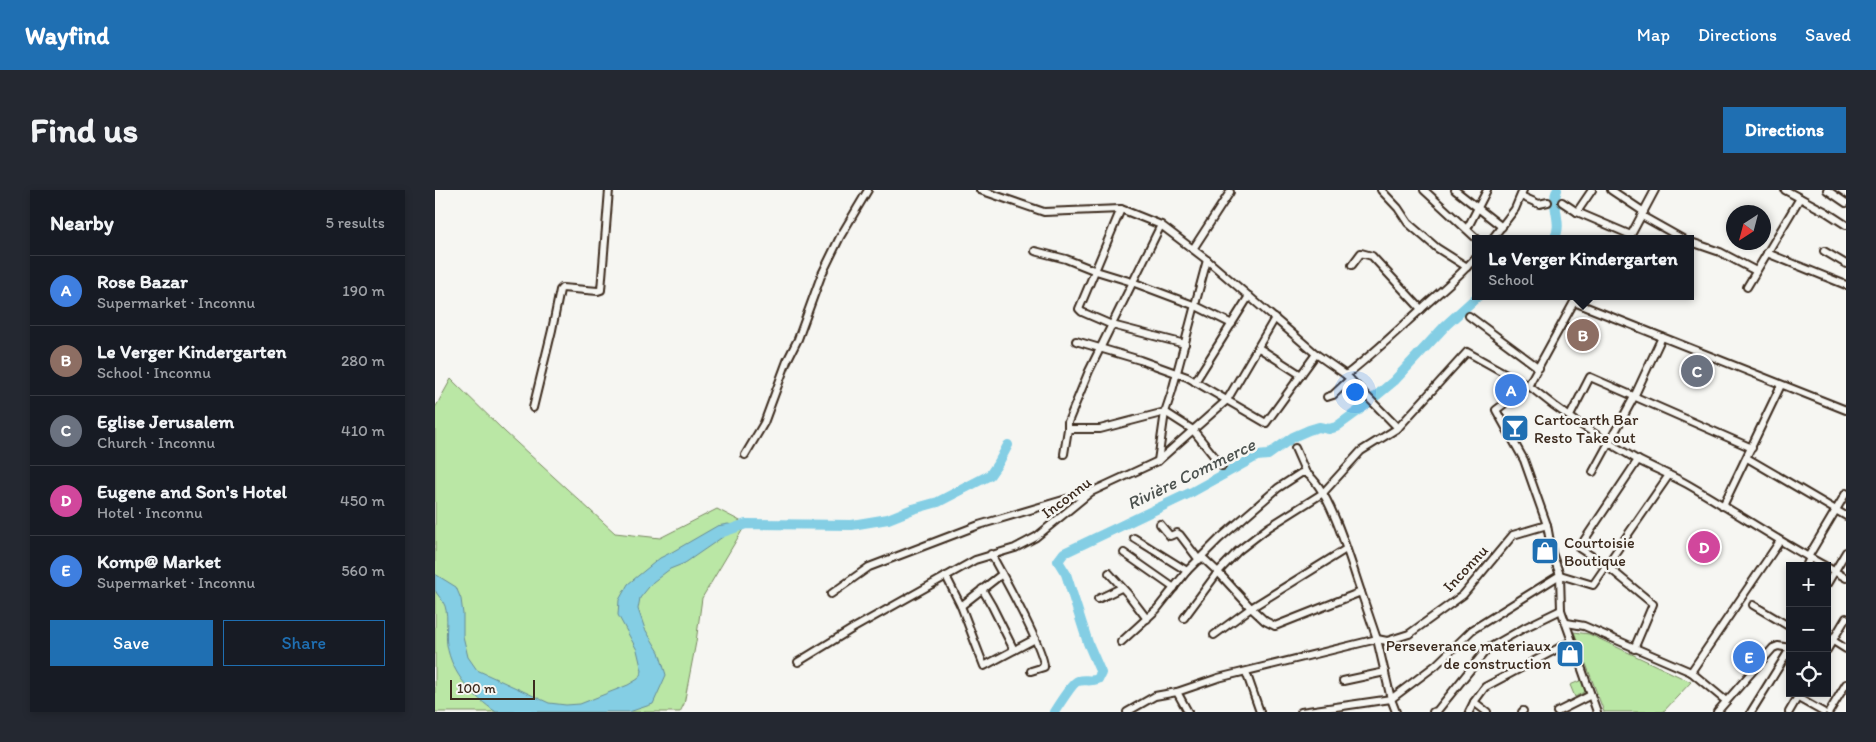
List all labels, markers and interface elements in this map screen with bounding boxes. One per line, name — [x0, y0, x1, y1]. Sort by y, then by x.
text: Wayfind — [25, 21, 109, 50]
text: Map — [1637, 24, 1670, 46]
text: Directions — [1698, 24, 1777, 46]
text: Saved — [1805, 24, 1851, 46]
button: Directions — [1723, 107, 1846, 153]
text: Find us — [30, 109, 138, 151]
north arrow — [1726, 205, 1771, 250]
text: Nearby — [50, 210, 114, 235]
text: 5 results — [325, 213, 385, 232]
popup — [1472, 235, 1694, 300]
text: Le Verger Kindergarten — [1488, 247, 1678, 270]
text: Rose Bazar — [97, 270, 188, 293]
text: School — [1488, 270, 1534, 289]
text: A — [61, 281, 71, 300]
text: 190 m — [342, 281, 385, 300]
text: Supermarket · Inconnu — [97, 293, 255, 312]
pin: B — [1567, 316, 1599, 354]
text: Le Verger Kindergarten — [97, 340, 287, 363]
text: B — [61, 351, 71, 370]
text: 280 m — [341, 351, 385, 370]
pin: C — [1681, 352, 1713, 390]
text: School · Inconnu — [97, 363, 211, 382]
pin: A — [1495, 371, 1527, 409]
your location — [1342, 379, 1368, 405]
text: Eglise Jerusalem — [97, 410, 234, 433]
place label: Cartocarth Bar Resto Take out — [1534, 410, 1639, 447]
bar icon: Cartocarth Bar Resto Take out — [1500, 413, 1530, 443]
text: C — [61, 421, 71, 440]
text: 410 m — [341, 421, 385, 440]
text: Church · Inconnu — [97, 433, 215, 452]
water label: Rivière Commerce — [1123, 433, 1260, 515]
street label: Inconnu — [1038, 472, 1095, 522]
text: Eugene and Son's Hotel — [97, 480, 287, 503]
text: D — [61, 491, 71, 510]
text: 450 m — [340, 491, 385, 510]
text: Hotel · Inconnu — [97, 503, 203, 522]
pin: D — [1688, 528, 1720, 566]
place label: Courtoisie Boutique — [1564, 533, 1635, 570]
shop icon: Courtoisie Boutique — [1530, 536, 1560, 566]
street label: Inconnu — [1439, 541, 1492, 596]
text: Komp@ Market — [97, 550, 221, 573]
text: E — [62, 561, 70, 580]
text: 560 m — [341, 561, 385, 580]
map controls — [1786, 562, 1831, 697]
button: + — [1786, 562, 1831, 607]
text: Supermarket · Inconnu — [97, 573, 255, 592]
button: − — [1786, 607, 1831, 652]
button: Save — [50, 620, 213, 666]
button: Share — [223, 620, 385, 666]
place label: Perseverance materiaux de construction — [1386, 636, 1551, 673]
pin: E — [1733, 638, 1765, 676]
shop icon: Perseverance materiaux de construction — [1555, 639, 1585, 669]
button: locate — [1786, 652, 1831, 697]
scale bar — [450, 677, 535, 700]
text: 100 m — [457, 680, 496, 697]

